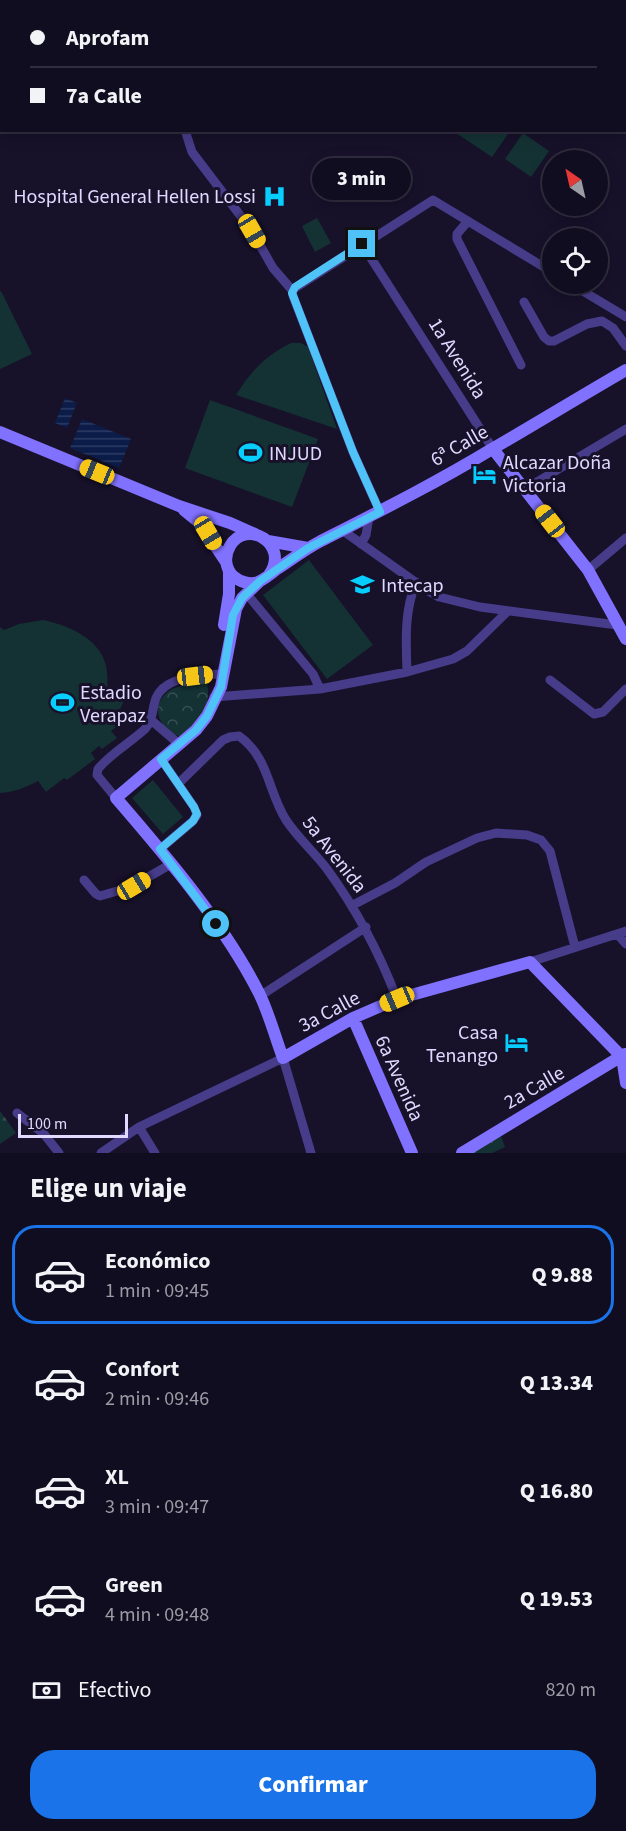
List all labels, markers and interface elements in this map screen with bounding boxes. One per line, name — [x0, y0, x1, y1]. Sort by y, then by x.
text: Aprofam — [66, 22, 149, 54]
text: 7a Calle — [66, 80, 142, 112]
north arrow — [542, 150, 608, 216]
map controls — [542, 150, 608, 294]
callout: 3 min — [312, 157, 412, 199]
text: 3 min — [337, 165, 386, 193]
place label: Hospital General Hellen Lossi — [14, 183, 256, 211]
hospital icon: Hospital General Hellen Lossi — [261, 183, 287, 209]
car — [235, 211, 269, 251]
button: locate — [542, 228, 608, 294]
route end — [348, 230, 375, 257]
street label: 1a Avenida — [421, 313, 493, 405]
street label: 6ª Calle — [425, 418, 494, 474]
sports icon: INJUD — [238, 440, 264, 466]
place label: INJUD — [269, 440, 322, 468]
place label: Alcazar Doña Victoria — [503, 449, 611, 500]
car — [77, 457, 117, 487]
hotel icon: Alcazar Doña Victoria — [472, 461, 498, 487]
car — [532, 501, 568, 541]
car — [191, 513, 225, 553]
school or university icon: Intecap — [350, 572, 376, 598]
place label: Intecap — [381, 572, 444, 600]
car — [176, 665, 214, 687]
place label: Estadio Verapaz — [80, 679, 146, 730]
sports icon: Estadio Verapaz — [49, 690, 75, 716]
street label: 5a Avenida — [295, 810, 373, 899]
car — [114, 869, 154, 903]
route start — [202, 910, 229, 937]
street label: 3a Calle — [294, 984, 365, 1040]
car — [377, 984, 417, 1014]
place label: Casa Tenango — [426, 1019, 498, 1070]
hotel icon: Casa Tenango — [503, 1030, 529, 1056]
street label: 6a Avenida — [368, 1031, 430, 1126]
street label: 2a Calle — [499, 1059, 570, 1116]
scale bar — [18, 1111, 128, 1138]
text: 100 m — [27, 1113, 67, 1135]
text: Elige un viaje — [30, 1169, 187, 1208]
text: Económico — [105, 1245, 210, 1277]
icon: car — [33, 1248, 87, 1302]
text: Q 9.88 — [531, 1259, 593, 1291]
text: 1 min · 09:45 — [105, 1277, 209, 1305]
text: Confort — [105, 1353, 179, 1385]
icon: car — [33, 1356, 87, 1410]
text: Q 13.34 — [520, 1367, 593, 1399]
text: 2 min · 09:46 — [105, 1385, 209, 1413]
text: XL — [105, 1461, 129, 1493]
icon: car — [33, 1464, 87, 1518]
text: Q 16.80 — [520, 1475, 593, 1507]
text: 3 min · 09:47 — [105, 1493, 209, 1521]
text: Green — [105, 1569, 163, 1601]
icon: car — [33, 1572, 87, 1626]
text: Q 19.53 — [520, 1583, 593, 1615]
text: 4 min · 09:48 — [105, 1601, 209, 1629]
icon: cash — [30, 1674, 63, 1707]
text: Efectivo — [78, 1674, 152, 1706]
text: 820 m — [546, 1676, 596, 1704]
button: Confirmar — [30, 1750, 596, 1819]

